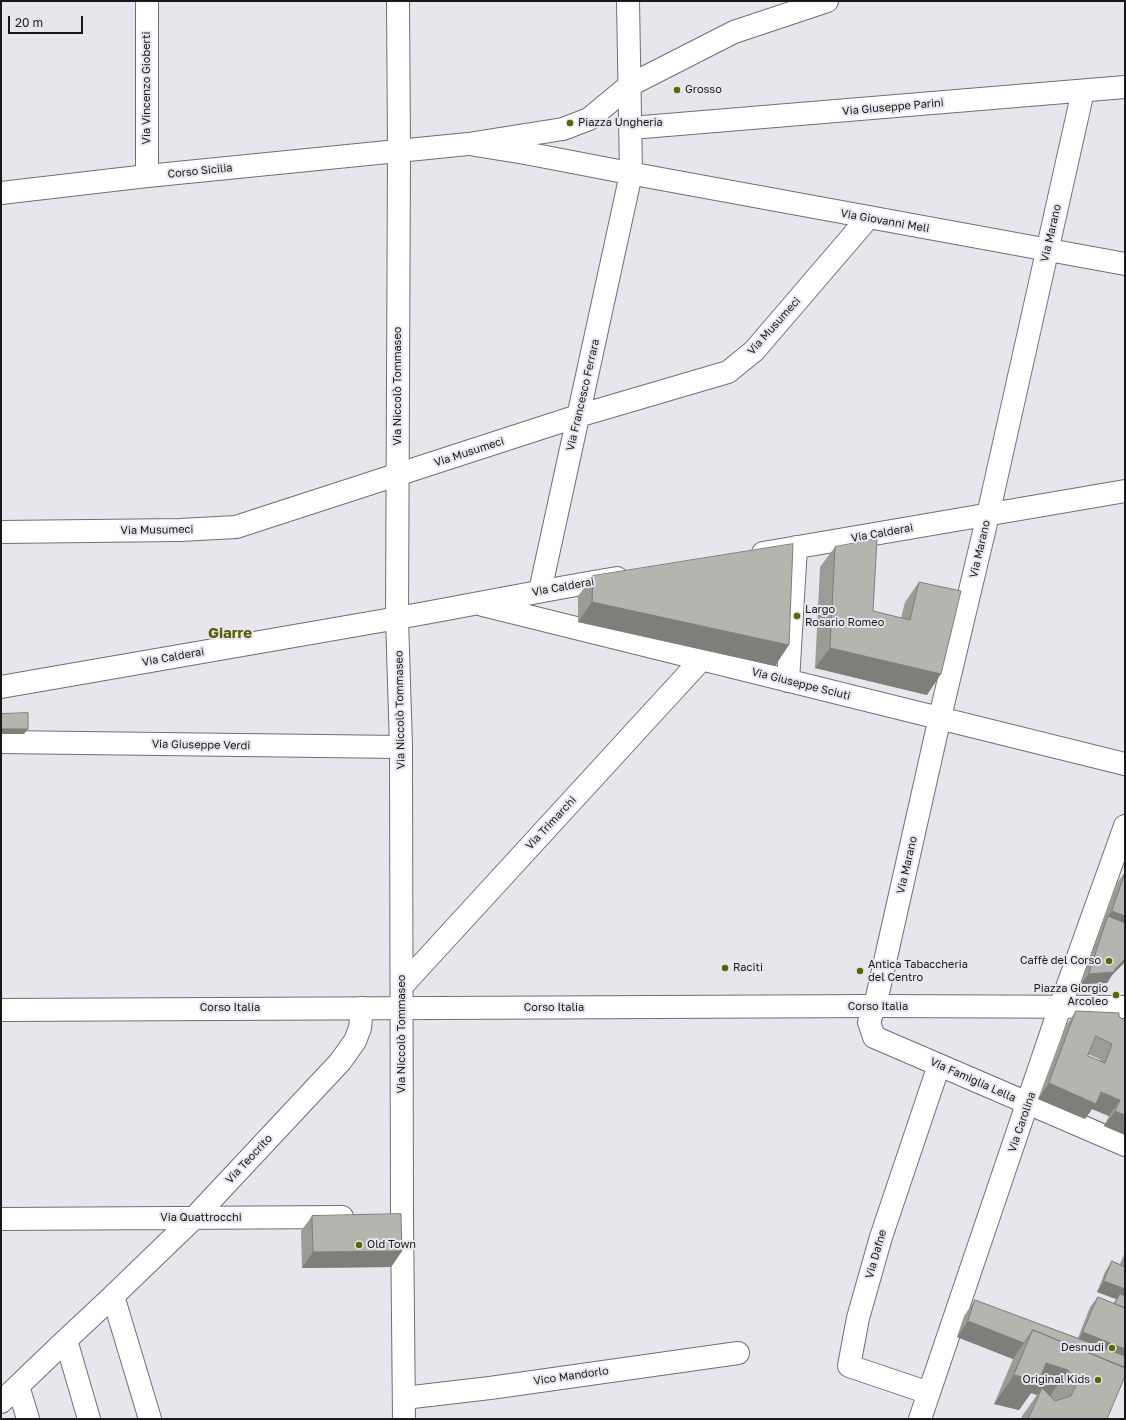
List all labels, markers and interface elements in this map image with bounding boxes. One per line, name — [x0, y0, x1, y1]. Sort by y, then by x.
scale bar — [10, 8, 85, 34]
text: 20 m — [15, 15, 43, 30]
street label: Via Vincenzo Gioberti — [140, 32, 154, 144]
place label: Grosso — [685, 83, 722, 97]
marker: Grosso — [672, 85, 682, 95]
street label: Via Giuseppe Parini — [842, 96, 944, 118]
place label: Piazza Ungheria — [578, 116, 663, 130]
marker: Piazza Ungheria — [565, 118, 575, 128]
street label: Corso Sicilia — [167, 161, 233, 181]
street label: Via Marano — [1038, 203, 1064, 263]
street label: Via Giovanni Meli — [840, 207, 930, 235]
street label: Via Musumeci — [745, 294, 803, 358]
street label: Via Niccolò Tommaseo — [391, 327, 405, 445]
street label: Via Francesco Ferrara — [564, 338, 602, 452]
street label: Via Musumeci — [432, 434, 506, 470]
street label: Via Marano — [967, 519, 993, 579]
street label: Via Calderai — [850, 521, 914, 545]
street label: Via Musumeci — [120, 523, 194, 537]
street label: Via Calderai — [531, 575, 595, 599]
place label: Largo Rosario Romeo — [805, 603, 884, 629]
marker: Largo Rosario Romeo — [792, 611, 802, 621]
district label: Giarre — [208, 624, 252, 642]
street label: Via Calderai — [141, 645, 205, 669]
street label: Via Niccolò Tommaseo — [392, 650, 408, 770]
street label: Via Giuseppe Sciuti — [750, 665, 852, 703]
street label: Via Giuseppe Verdi — [152, 738, 250, 752]
street label: Via Trimarchi — [523, 794, 579, 852]
street label: Via Marano — [894, 835, 920, 895]
place label: Caffè del Corso — [1020, 954, 1101, 968]
marker: Caffè del Corso — [1104, 956, 1114, 966]
place label: Antica Tabaccheria del Centro — [868, 958, 968, 984]
place label: Raciti — [733, 961, 763, 975]
marker: Raciti — [720, 963, 730, 973]
marker: Antica Tabaccheria del Centro — [855, 966, 865, 976]
street label: Via Niccolò Tommaseo — [395, 975, 409, 1093]
place label: Piazza Giorgio Arcoleo — [1034, 982, 1108, 1008]
marker: Piazza Giorgio Arcoleo — [1111, 990, 1121, 1000]
street label: Corso Italia — [848, 1000, 908, 1014]
street label: Corso Italia — [200, 1001, 260, 1015]
street label: Corso Italia — [524, 1001, 584, 1015]
street label: Via Famiglia Lella — [928, 1055, 1018, 1105]
street label: Via Carolina — [1005, 1090, 1039, 1154]
street label: Via Teocrito — [223, 1132, 275, 1186]
street label: Via Quattrocchi — [160, 1211, 242, 1225]
street label: Via Dafne — [863, 1228, 889, 1280]
place label: Old Town — [367, 1238, 416, 1252]
marker: Old Town — [354, 1240, 364, 1250]
place label: Desnudi — [1061, 1341, 1104, 1355]
marker: Desnudi — [1107, 1343, 1117, 1353]
street label: Vico Mandorlo — [533, 1364, 609, 1388]
place label: Original Kids — [1023, 1373, 1090, 1387]
marker: Original Kids — [1093, 1375, 1103, 1385]

